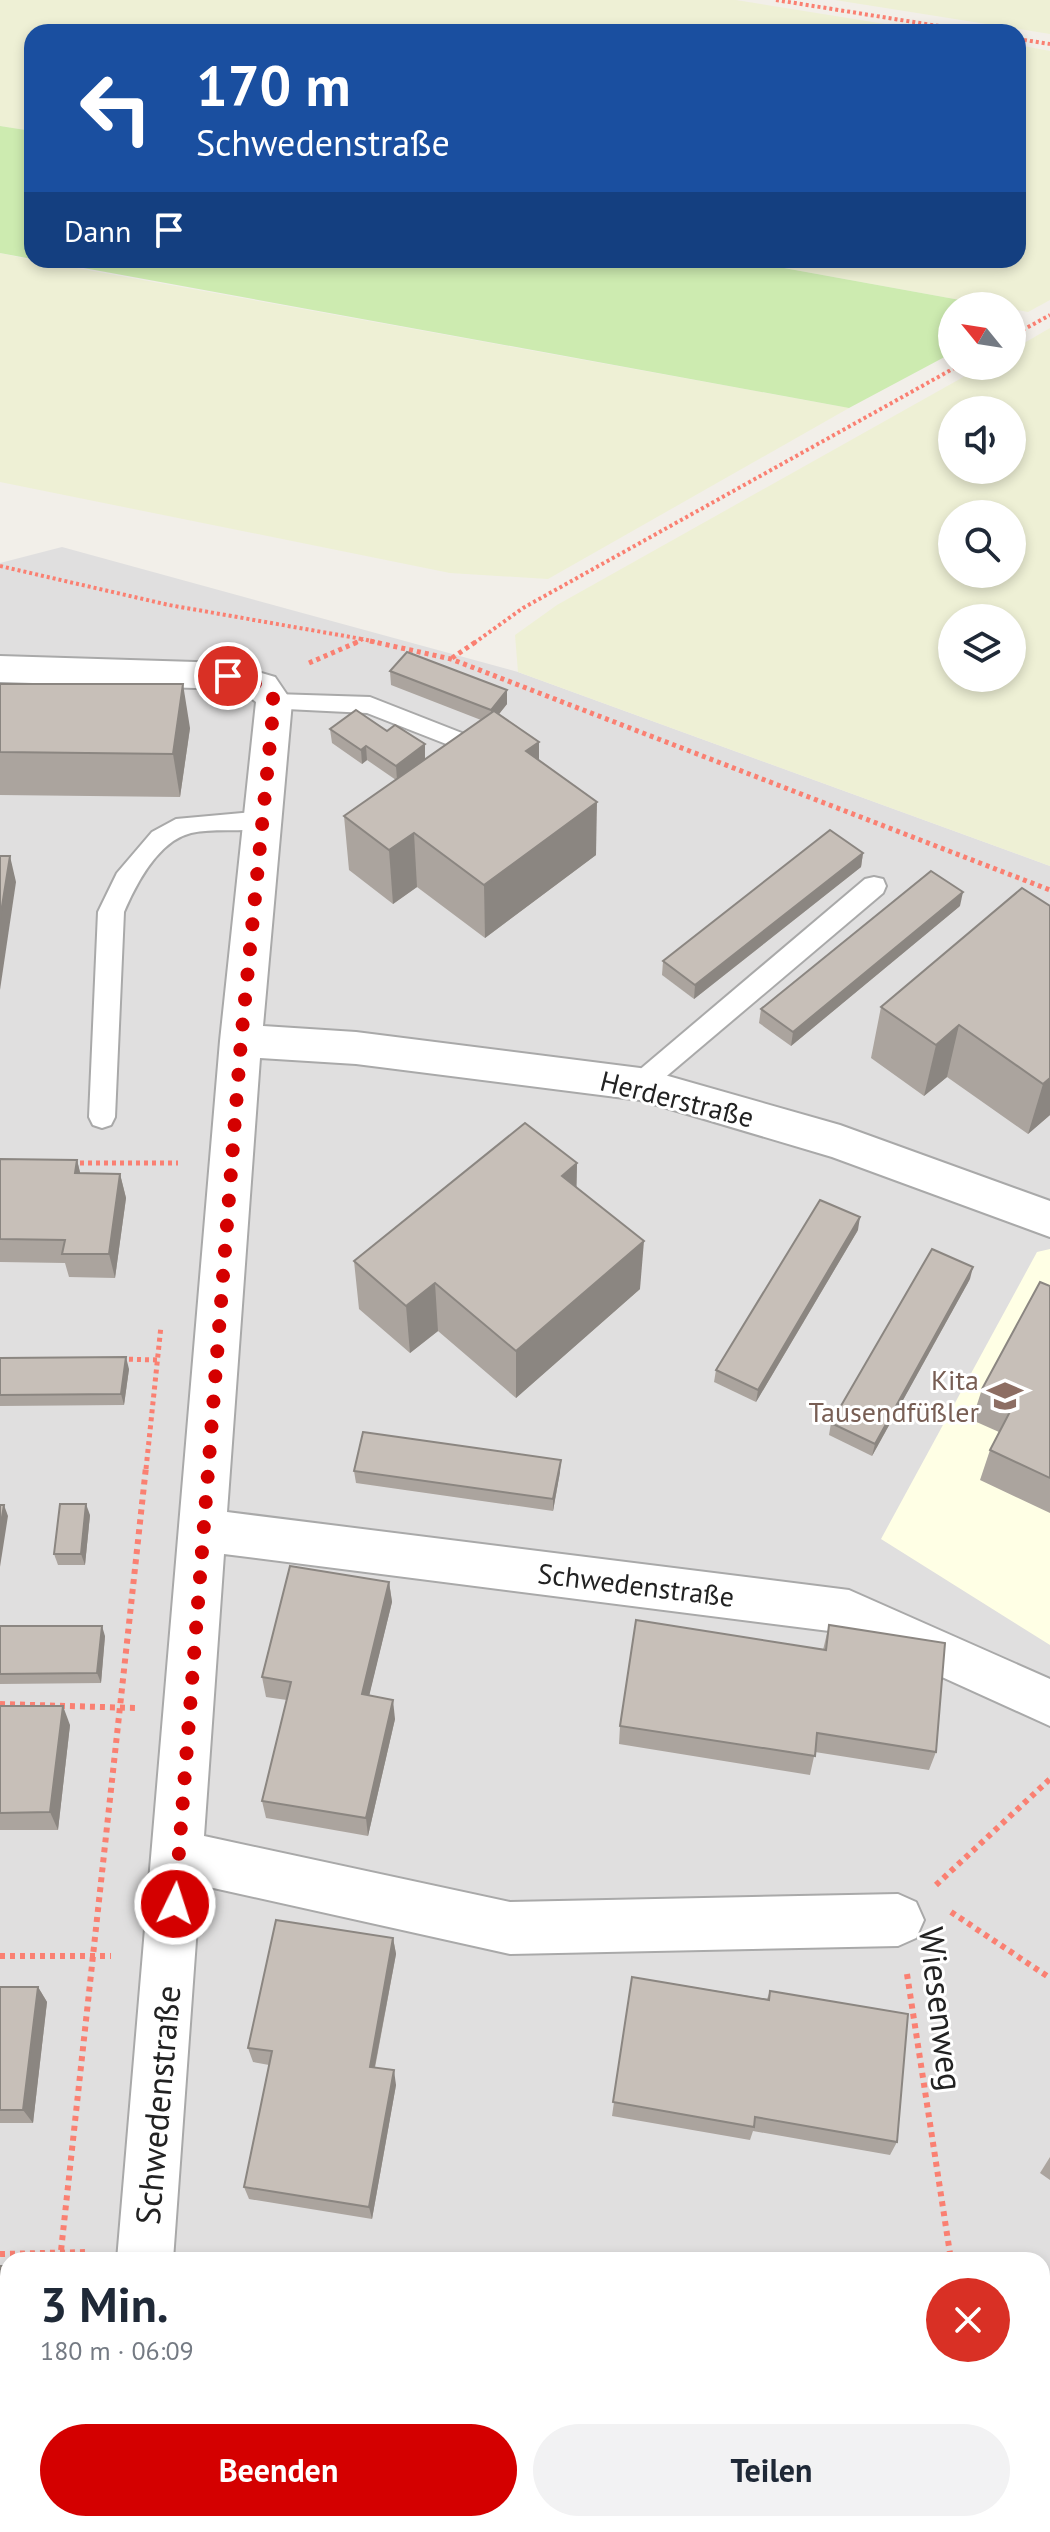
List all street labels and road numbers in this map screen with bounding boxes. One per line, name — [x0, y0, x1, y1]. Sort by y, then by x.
street label: Herderstraße — [597, 1062, 758, 1135]
street label: Schwedenstraße — [536, 1554, 736, 1615]
street label: Wiesenweg — [910, 1925, 974, 2093]
street label: Schwedenstraße — [125, 1984, 189, 2226]

